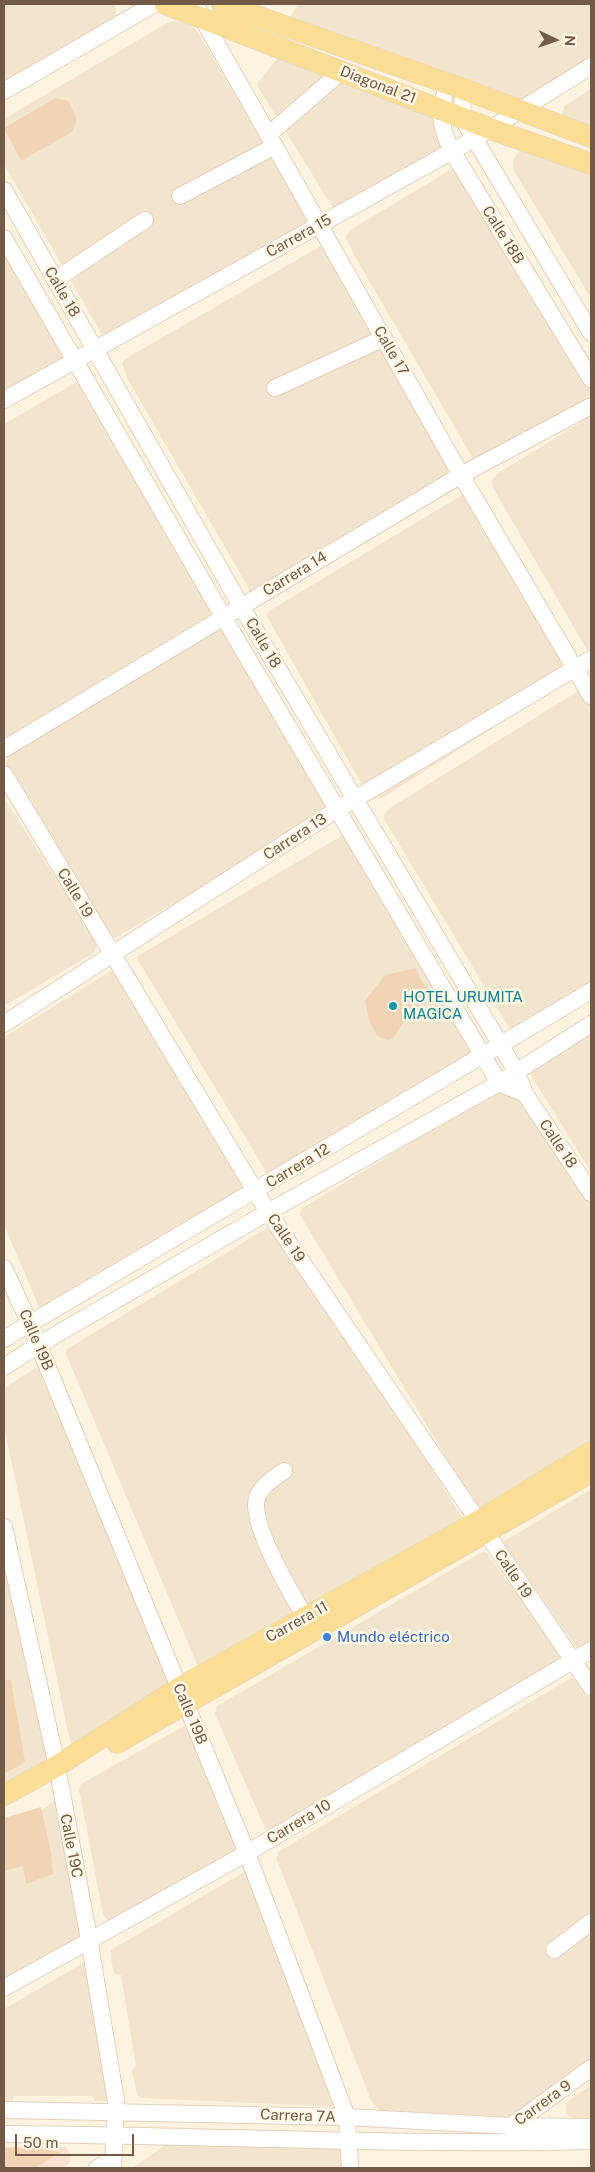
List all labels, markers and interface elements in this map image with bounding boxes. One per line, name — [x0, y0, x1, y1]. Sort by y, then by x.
north arrow — [530, 15, 580, 65]
text: N — [562, 35, 578, 47]
street label: Diagonal 21 — [337, 62, 419, 108]
street label: Calle 18B — [478, 203, 528, 267]
street label: Carrera 15 — [263, 211, 335, 261]
street label: Calle 18 — [40, 264, 84, 320]
street label: Calle 17 — [370, 323, 412, 379]
street label: Carrera 14 — [260, 548, 330, 600]
street label: Calle 18 — [241, 615, 285, 671]
street label: Carrera 13 — [260, 810, 330, 864]
street label: Calle 19 — [53, 865, 97, 921]
place label: HOTEL URUMITA MAGICA — [403, 988, 523, 1023]
marker: HOTEL URUMITA MAGICA — [387, 1000, 399, 1012]
street label: Calle 18 — [535, 1116, 581, 1172]
street label: Carrera 12 — [263, 1140, 333, 1192]
street label: Calle 19 — [263, 1210, 309, 1266]
street label: Calle 19B — [15, 1307, 57, 1373]
street label: Calle 19 — [490, 1546, 536, 1602]
street label: Carrera 11 — [263, 1598, 331, 1646]
place label: Mundo eléctrico — [337, 1628, 450, 1646]
marker: Mundo eléctrico — [321, 1631, 333, 1643]
street label: Calle 19B — [169, 1681, 211, 1747]
street label: Carrera 10 — [264, 1796, 334, 1848]
street label: Calle 19C — [56, 1812, 86, 1880]
street label: Carrera 9 — [511, 2076, 575, 2130]
street label: Carrera 7A — [260, 2106, 336, 2126]
scale bar — [18, 2124, 136, 2156]
text: 50 m — [23, 2134, 58, 2151]

